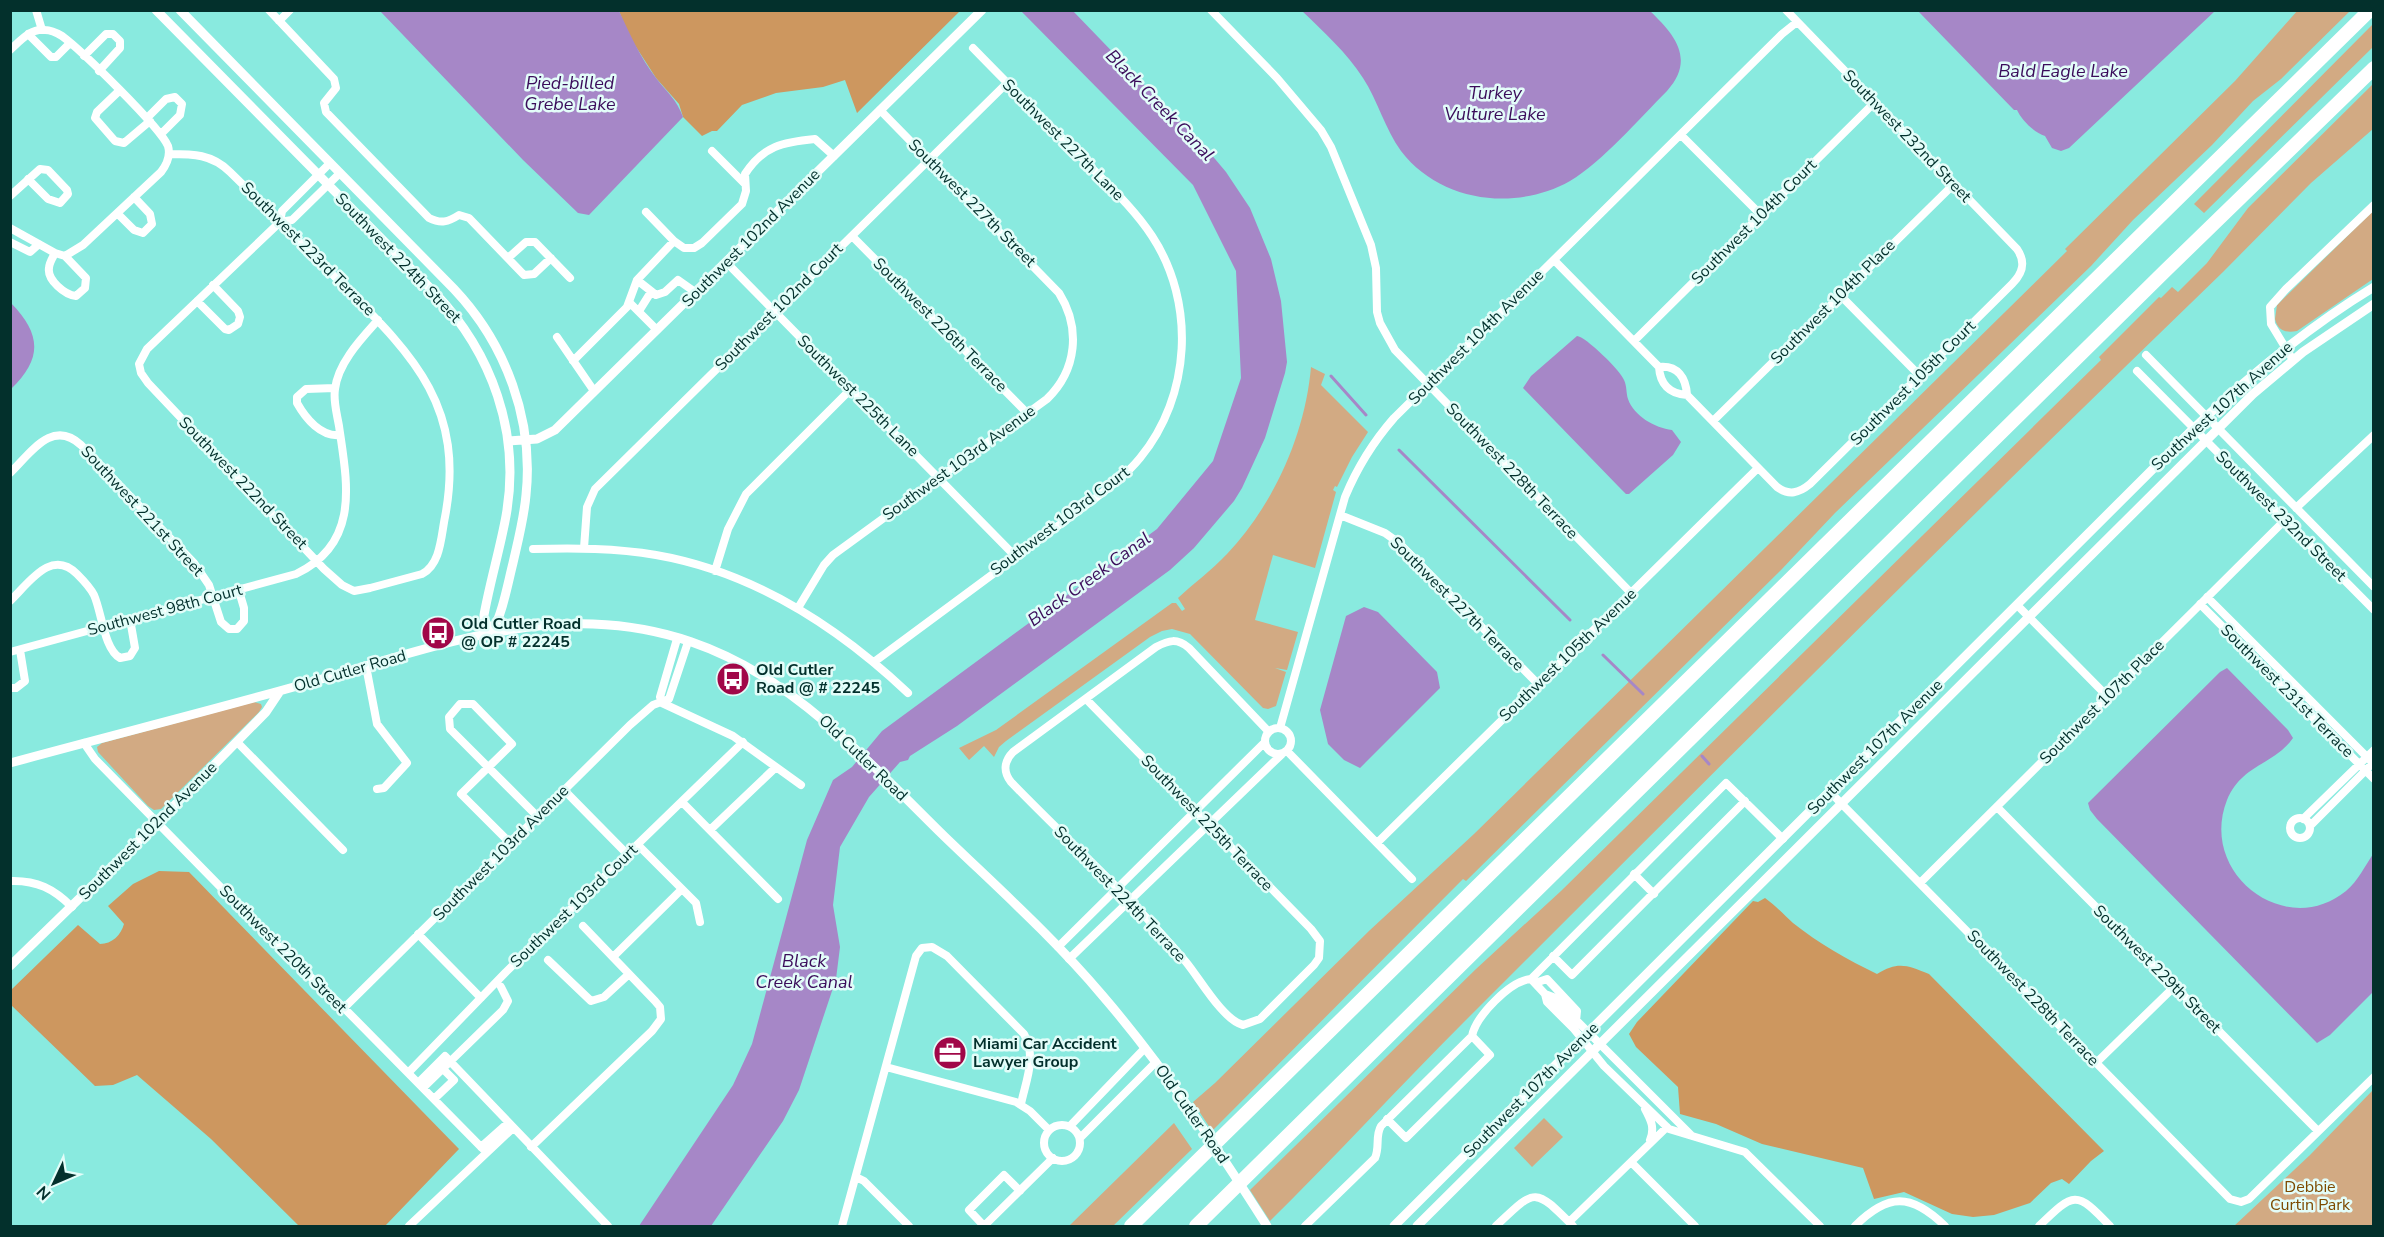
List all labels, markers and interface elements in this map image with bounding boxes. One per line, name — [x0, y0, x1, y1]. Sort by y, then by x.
water label: Black Creek Canal — [1100, 44, 1220, 166]
water label: Bald Eagle Lake — [1998, 59, 2128, 83]
street label: Southwest 232nd Street — [1838, 65, 1976, 207]
water label: Pied-billed Grebe Lake — [524, 71, 616, 116]
street label: Southwest 227th Lane — [997, 74, 1129, 206]
water label: Turkey Vulture Lake — [1444, 81, 1546, 126]
street label: Southwest 227th Street — [903, 134, 1041, 272]
street label: Southwest 104th Court — [1686, 154, 1822, 290]
street label: Southwest 102nd Avenue — [677, 164, 825, 312]
street label: Southwest 223rd Terrace — [236, 177, 380, 321]
street label: Southwest 224th Street — [330, 188, 466, 328]
street label: Southwest 104th Place — [1766, 235, 1900, 369]
street label: Southwest 102nd Court — [710, 238, 848, 376]
street label: Southwest 226th Terrace — [868, 253, 1012, 397]
street label: Southwest 104th Avenue — [1403, 264, 1549, 410]
street label: Southwest 105th Court — [1845, 315, 1981, 451]
street label: Southwest 225th Lane — [792, 330, 924, 462]
street label: Southwest 107th Avenue — [2146, 336, 2298, 476]
street label: Southwest 228th Terrace — [1441, 398, 1583, 544]
street label: Southwest 103rd Avenue — [878, 400, 1040, 526]
street label: Southwest 222nd Street — [174, 412, 312, 554]
street label: Southwest 221st Street — [76, 441, 209, 581]
street label: Southwest 232nd Street — [2211, 446, 2351, 586]
street label: Southwest 103rd Court — [986, 461, 1134, 581]
water label: Black Creek Canal — [1023, 526, 1155, 632]
street label: Southwest 227th Terrace — [1385, 532, 1529, 676]
street label: Southwest 98th Court — [85, 579, 245, 641]
street label: Southwest 105th Avenue — [1494, 583, 1642, 727]
place label: Old Cutler Road @ OP # 22245 — [461, 613, 581, 653]
bus stop icon: Old Cutler Road @ OP # 22245 — [420, 615, 456, 651]
street label: Southwest 231st Terrace — [2216, 620, 2358, 762]
street label: Southwest 107th Place — [2035, 635, 2169, 769]
street label: Old Cutler Road — [291, 644, 409, 698]
place label: Old Cutler Road @ # 22245 — [756, 659, 880, 699]
bus stop icon: Old Cutler Road @ # 22245 — [715, 661, 751, 697]
street label: Southwest 107th Avenue — [1802, 674, 1948, 820]
street label: Old Cutler Road — [814, 710, 912, 806]
street label: Southwest 225th Terrace — [1136, 750, 1278, 896]
street label: Southwest 102nd Avenue — [74, 757, 222, 905]
street label: Southwest 103rd Avenue — [428, 780, 574, 926]
street label: Southwest 224th Terrace — [1049, 821, 1191, 967]
street label: Southwest 103rd Court — [506, 839, 643, 973]
street label: Southwest 220th Street — [214, 880, 352, 1018]
street label: Southwest 229th Street — [2088, 900, 2226, 1038]
street label: Southwest 228th Terrace — [1962, 925, 2104, 1071]
water label: Black Creek Canal — [755, 949, 853, 994]
street label: Southwest 107th Avenue — [1458, 1017, 1604, 1163]
place label: Miami Car Accident Lawyer Group — [973, 1033, 1118, 1073]
office icon: Miami Car Accident Lawyer Group — [932, 1035, 968, 1071]
street label: Old Cutler Road — [1150, 1060, 1234, 1168]
north arrow — [24, 1153, 84, 1213]
park label: Debbie Curtin Park — [2270, 1176, 2351, 1216]
text: N — [32, 1181, 56, 1205]

